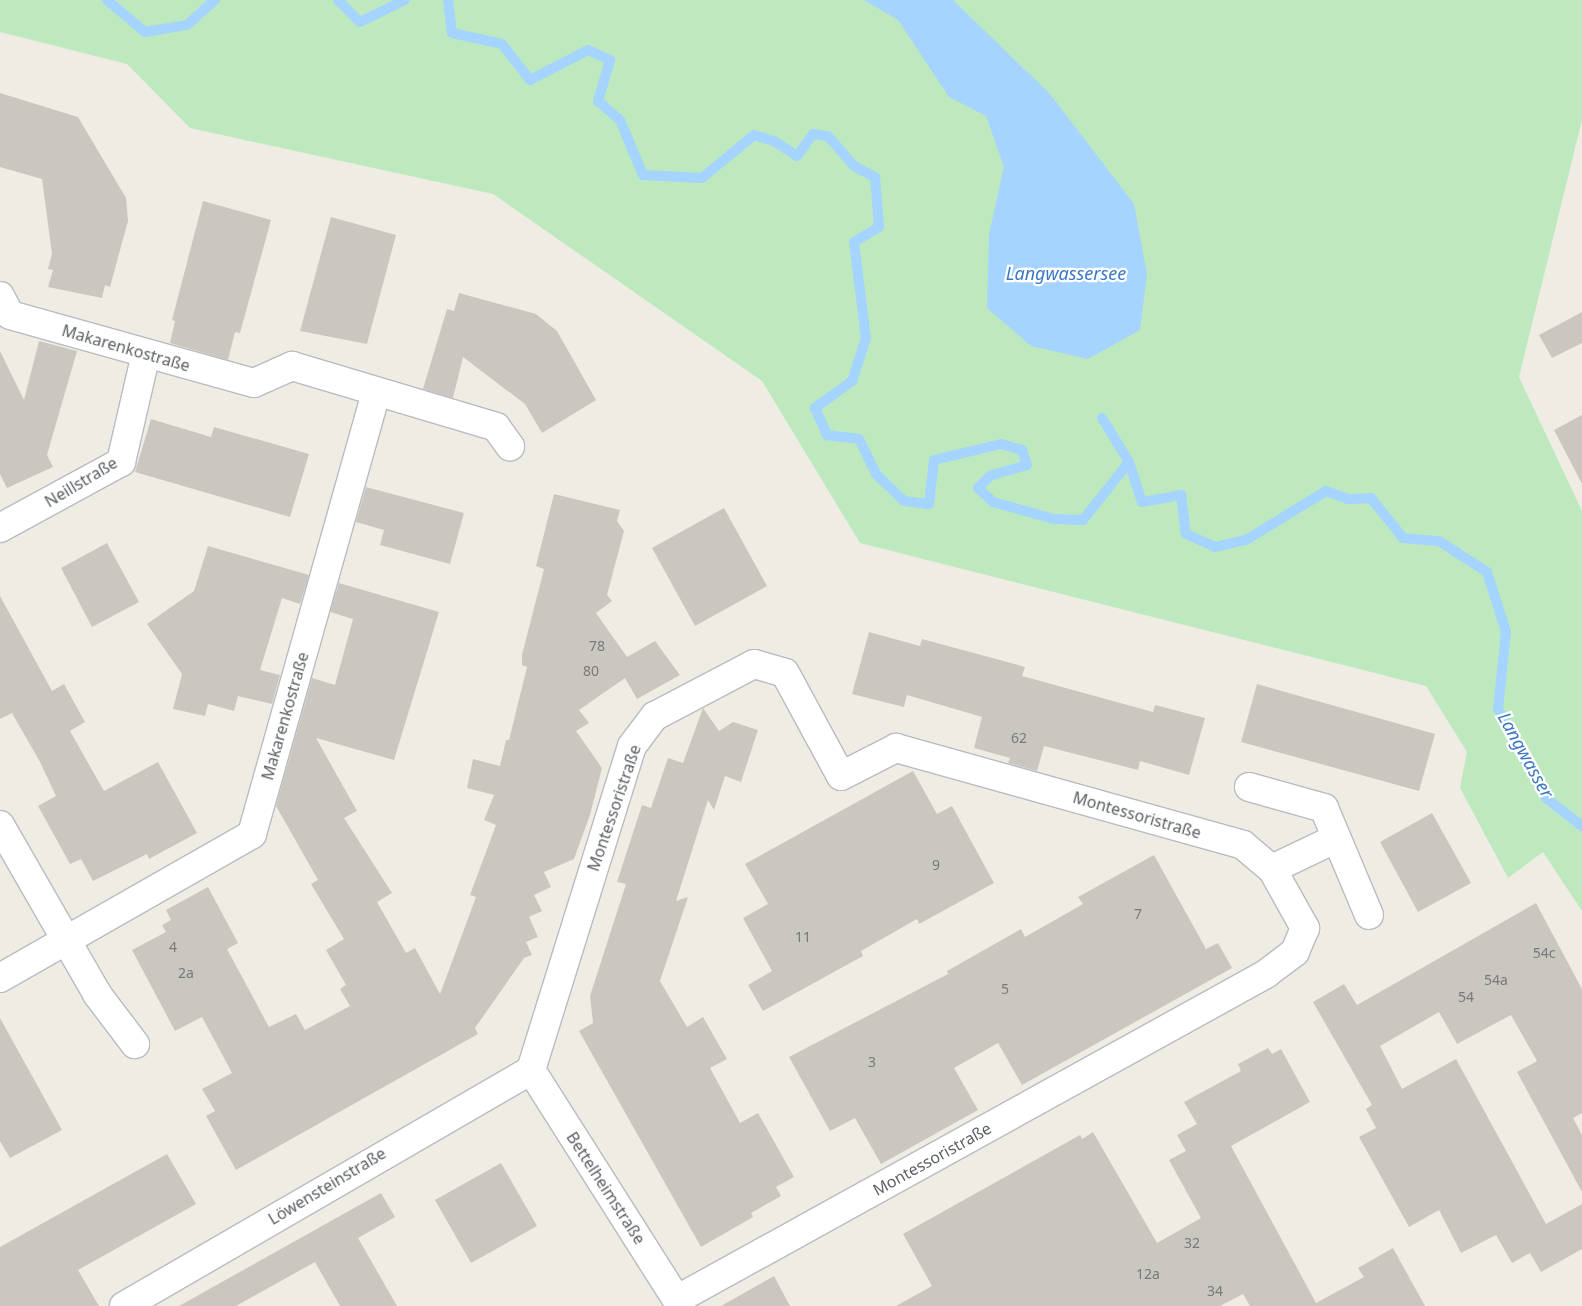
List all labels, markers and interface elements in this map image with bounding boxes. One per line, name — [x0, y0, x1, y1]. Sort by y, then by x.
water label: Langwassersee — [1006, 262, 1126, 284]
street label: Makarenkostraße — [60, 321, 192, 375]
street label: Neillstraße — [41, 453, 121, 511]
house number: 78 — [589, 638, 605, 654]
street label: Makarenkostraße — [258, 650, 312, 782]
house number: 80 — [583, 663, 599, 679]
water label: Langwasser — [1494, 708, 1558, 802]
house number: 62 — [1011, 730, 1027, 746]
street label: Montessoristraße — [583, 742, 645, 874]
street label: Montessoristraße — [1071, 788, 1203, 842]
house number: 9 — [932, 857, 940, 873]
house number: 7 — [1134, 906, 1142, 922]
house number: 11 — [795, 929, 811, 945]
house number: 4 — [169, 939, 177, 955]
house number: 54c — [1533, 945, 1555, 961]
house number: 2a — [178, 965, 194, 981]
house number: 54a — [1484, 972, 1508, 988]
house number: 5 — [1001, 981, 1009, 997]
house number: 54 — [1458, 989, 1474, 1005]
house number: 3 — [868, 1054, 876, 1070]
street label: Montessoristraße — [869, 1118, 995, 1200]
street label: Bettelheimstraße — [563, 1128, 649, 1248]
street label: Löwensteinstraße — [265, 1143, 389, 1229]
house number: 32 — [1184, 1235, 1200, 1251]
house number: 12a — [1136, 1266, 1160, 1282]
house number: 34 — [1207, 1283, 1223, 1299]

